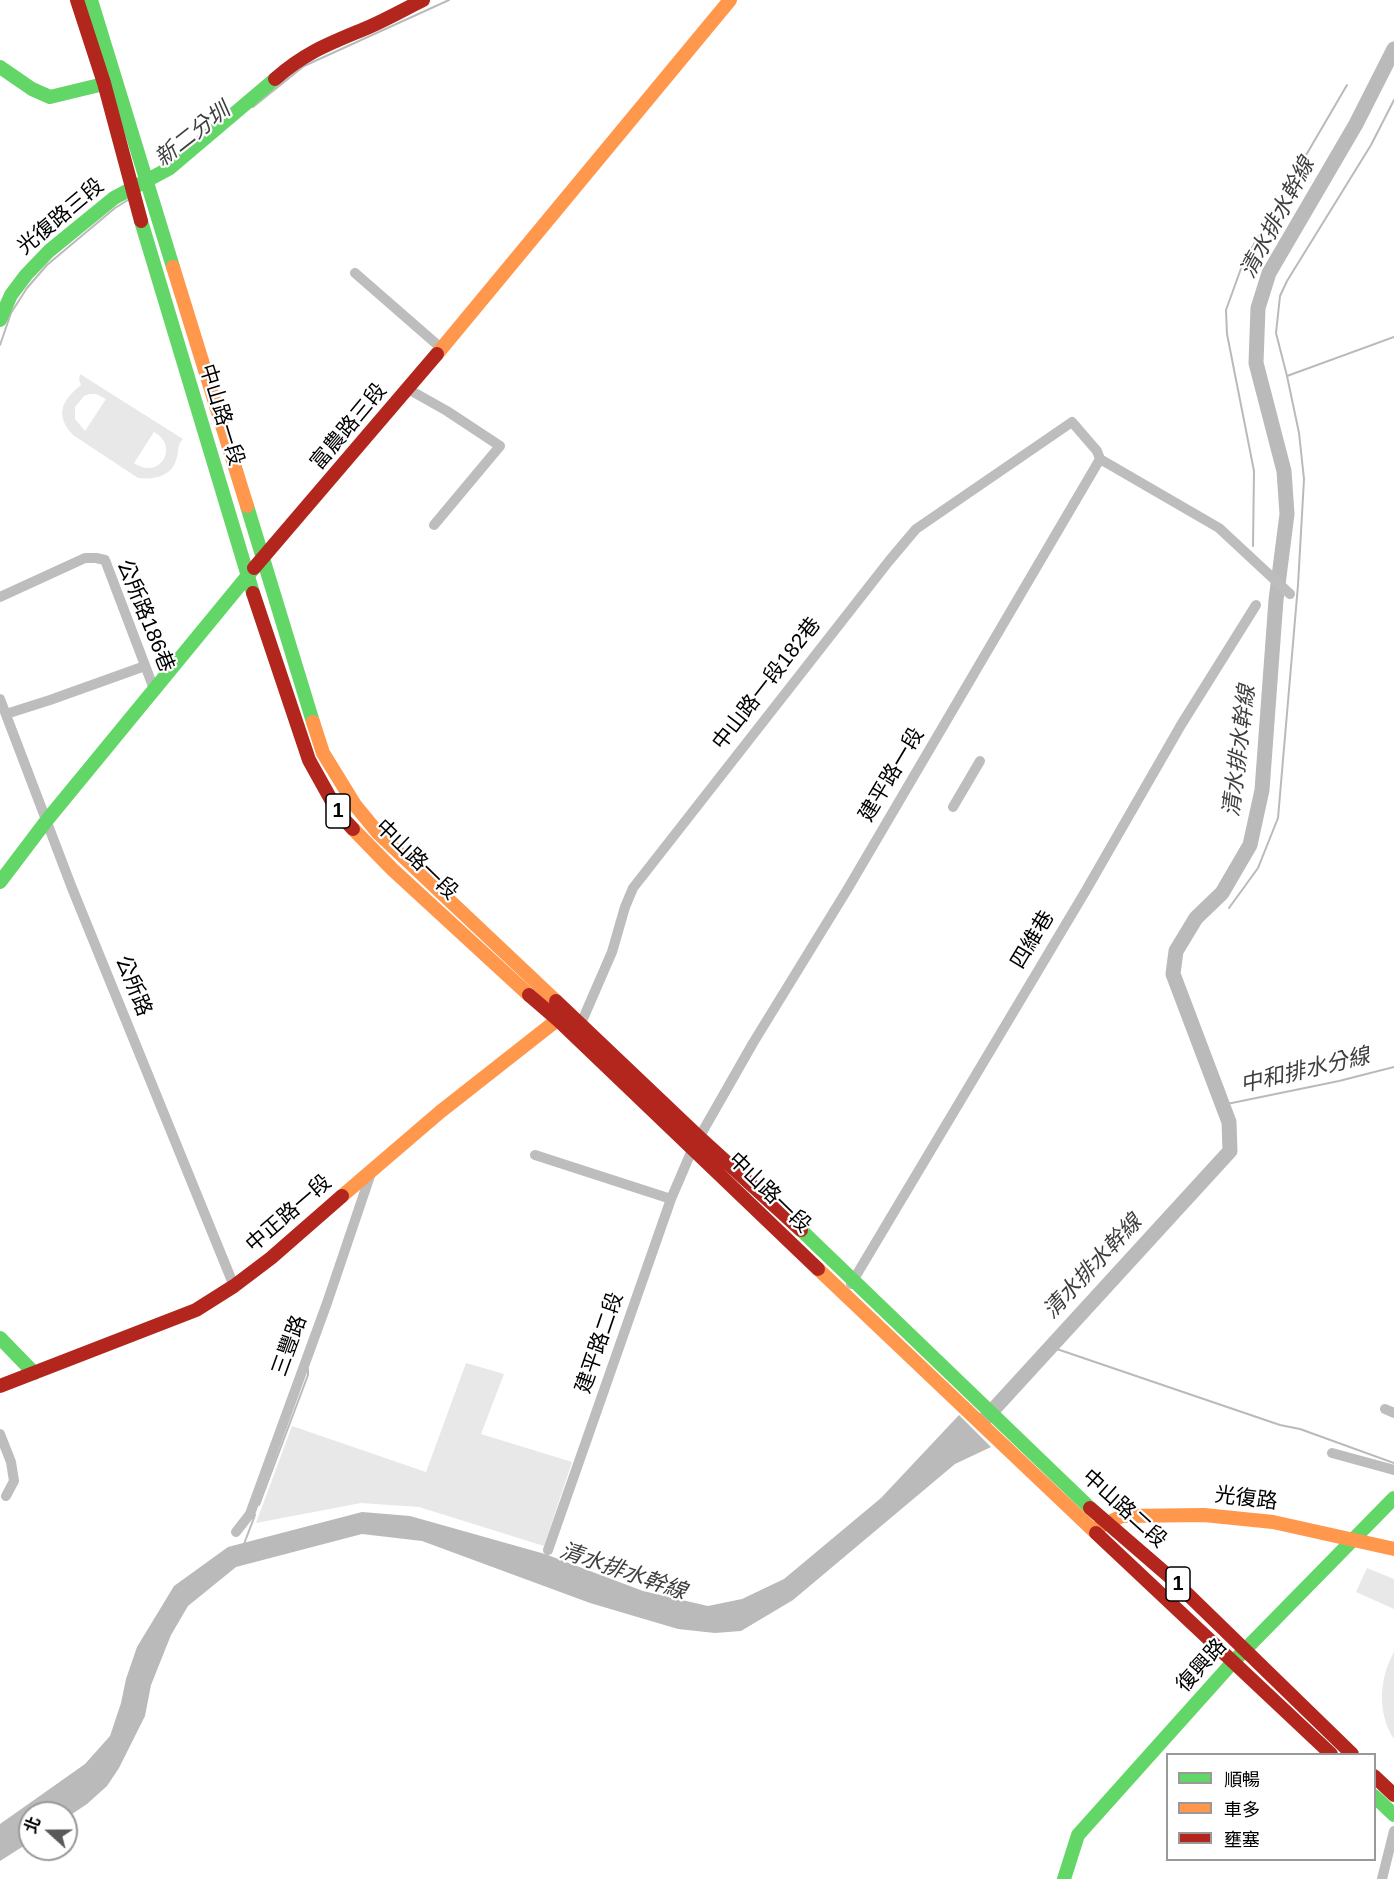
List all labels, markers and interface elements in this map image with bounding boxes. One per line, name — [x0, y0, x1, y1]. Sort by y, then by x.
water label: 新二分圳 — [150, 98, 236, 172]
water label: 清水排水幹線 — [1235, 154, 1321, 282]
street label: 光復路三段 — [13, 174, 109, 260]
street label: 中山路一段 — [194, 361, 248, 469]
street label: 富農路三段 — [306, 379, 392, 475]
street label: 公所路186巷 — [111, 556, 179, 676]
street label: 中山路一段182巷 — [707, 613, 827, 755]
water label: 清水排水幹線 — [1219, 684, 1261, 818]
street label: 建平路一段 — [854, 724, 930, 826]
road number: 1 — [326, 794, 350, 828]
street label: 中山路一段 — [369, 814, 463, 906]
street label: 四維巷 — [1006, 907, 1060, 973]
street label: 公所路 — [110, 952, 156, 1020]
water label: 中和排水分線 — [1238, 1043, 1372, 1099]
street label: 中山路一段 — [722, 1147, 816, 1239]
street label: 中正路一段 — [241, 1170, 337, 1258]
water label: 清水排水幹線 — [1038, 1210, 1148, 1324]
street label: 建平路二段 — [571, 1289, 629, 1397]
street label: 三豐路 — [267, 1312, 313, 1380]
street label: 中山路二段 — [1077, 1465, 1171, 1553]
street label: 光復路 — [1213, 1483, 1279, 1515]
water label: 清水排水幹線 — [556, 1538, 690, 1606]
road number: 1 — [1166, 1567, 1190, 1601]
street label: 復興路 — [1172, 1634, 1232, 1698]
legend — [1166, 1753, 1376, 1861]
text: 順暢 — [1224, 1770, 1260, 1790]
text: 車多 — [1224, 1800, 1260, 1820]
north arrow — [18, 1801, 78, 1861]
text: 北 — [22, 1815, 43, 1836]
text: 壅塞 — [1224, 1830, 1260, 1850]

